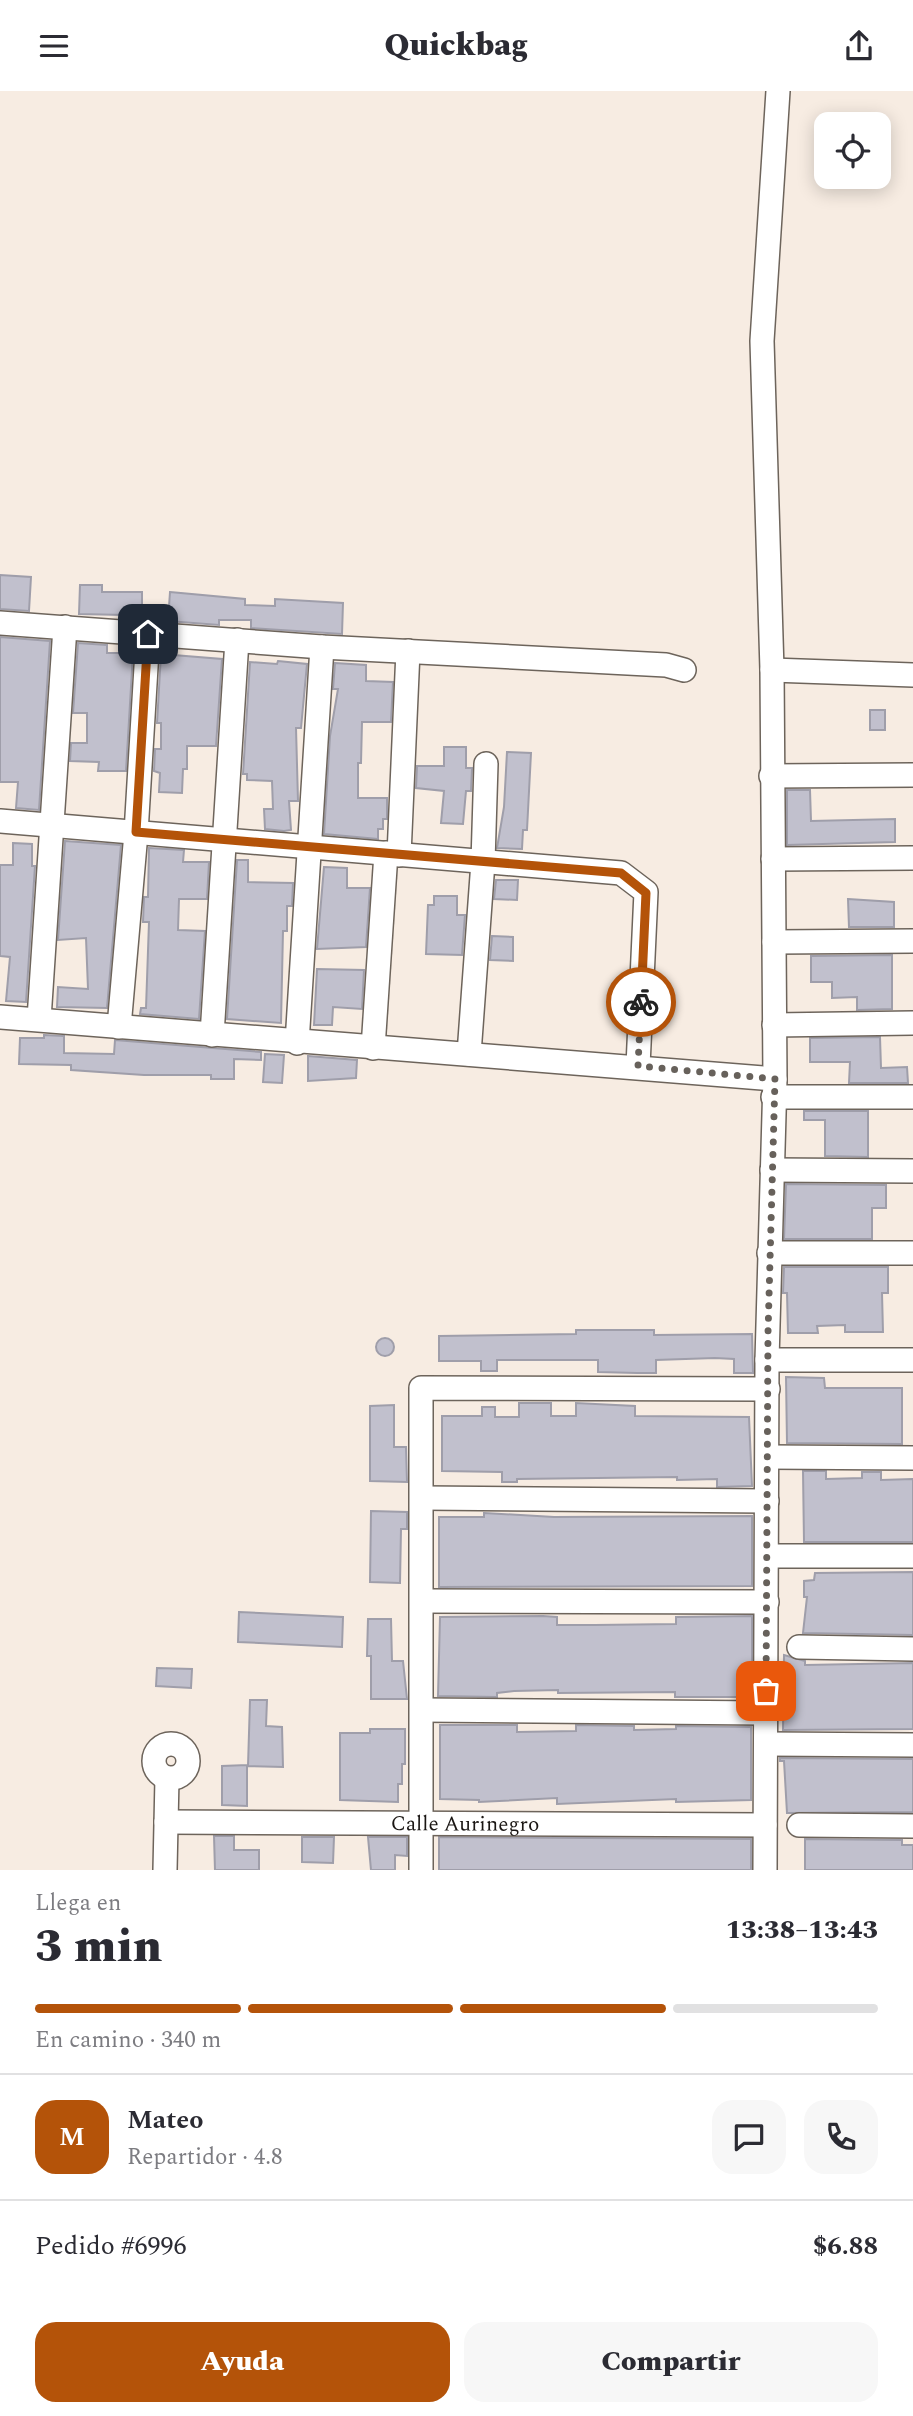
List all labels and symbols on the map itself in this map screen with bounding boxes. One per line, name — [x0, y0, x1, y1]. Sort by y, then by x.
pin — [118, 604, 178, 664]
courier — [606, 967, 676, 1037]
pin — [736, 1661, 796, 1721]
street label: Calle Aurinegro — [391, 1808, 539, 1841]

